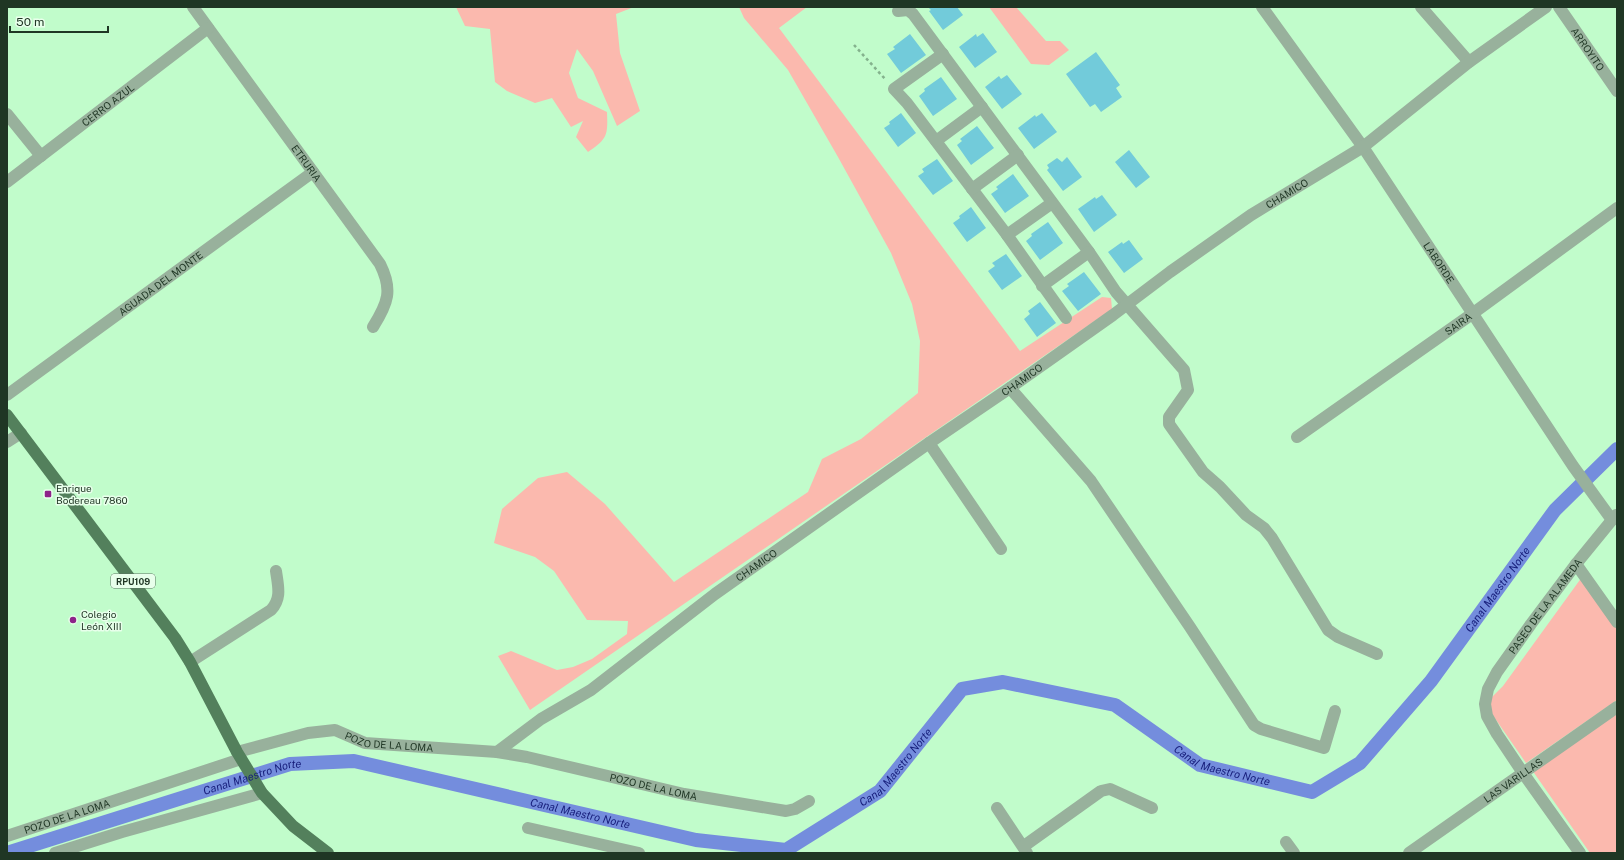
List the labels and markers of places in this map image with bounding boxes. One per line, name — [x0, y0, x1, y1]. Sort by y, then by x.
place label: Enrique Bodereau 7860 — [56, 482, 128, 506]
marker: Enrique Bodereau 7860 — [43, 489, 53, 499]
place label: Colegio León XIII — [81, 608, 121, 632]
marker: Colegio León XIII — [68, 615, 78, 625]

